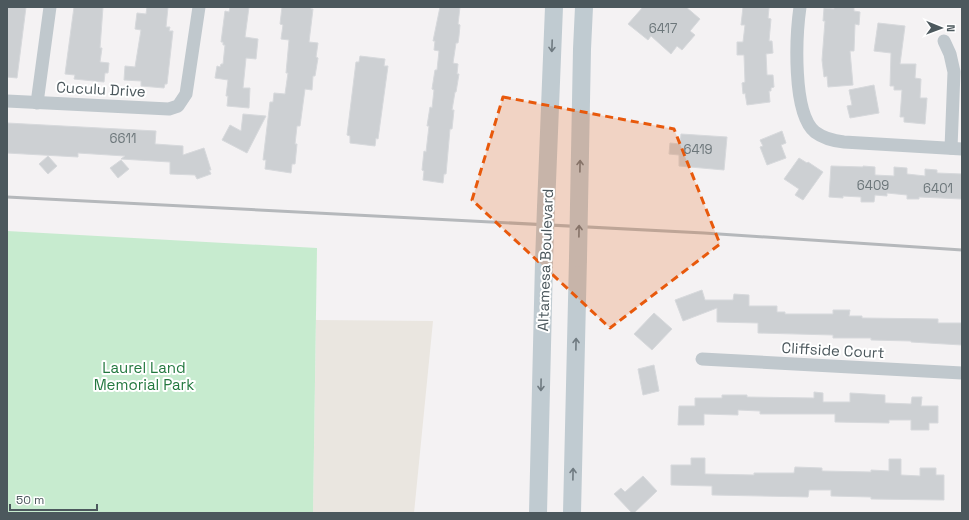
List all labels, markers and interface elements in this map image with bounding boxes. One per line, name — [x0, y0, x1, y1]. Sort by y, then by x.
north arrow — [921, 8, 961, 48]
house number: 6417 — [649, 20, 677, 37]
text: N — [944, 24, 958, 32]
one-way arrow — [548, 39, 556, 52]
street label: Cuculu Drive — [56, 77, 146, 101]
house number: 6611 — [110, 130, 136, 147]
house number: 6419 — [683, 141, 713, 158]
one-way arrow — [576, 160, 584, 173]
house number: 6409 — [857, 177, 889, 194]
house number: 6401 — [923, 180, 953, 197]
street label: Altamesa Boulevard — [533, 188, 557, 332]
one-way arrow — [575, 225, 582, 238]
one-way arrow — [572, 338, 580, 351]
street label: Cliffside Court — [781, 338, 885, 362]
park label: Laurel Land Memorial Park — [94, 358, 194, 394]
one-way arrow — [537, 378, 545, 391]
one-way arrow — [569, 468, 577, 481]
scale bar — [10, 486, 97, 512]
text: 50 m — [16, 492, 44, 508]

